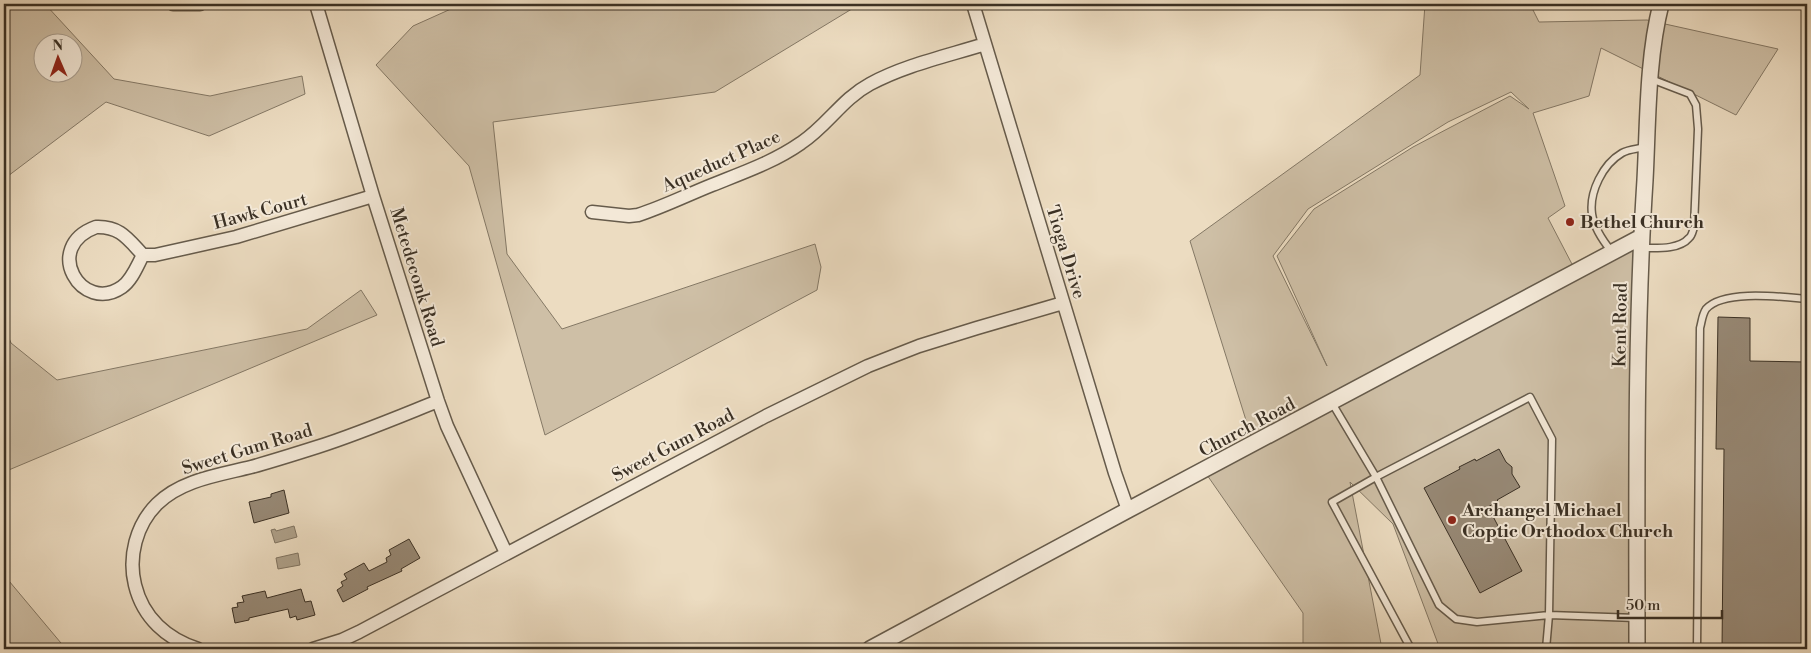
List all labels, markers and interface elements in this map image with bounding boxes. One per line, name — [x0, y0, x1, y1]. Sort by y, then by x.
north arrow — [32, 32, 82, 82]
text: N — [52, 37, 63, 55]
street label: Aqueduct Place — [658, 125, 784, 198]
street label: Hawk Court — [211, 188, 310, 235]
street label: Tioga Drive — [1040, 203, 1091, 302]
street label: Metedeconk Road — [384, 205, 449, 350]
place label: Bethel Church — [1580, 211, 1704, 234]
marker: Bethel Church — [1564, 216, 1576, 228]
street label: Kent Road — [1608, 282, 1633, 368]
street label: Church Road — [1195, 392, 1300, 462]
street label: Sweet Gum Road — [608, 403, 739, 487]
street label: Sweet Gum Road — [179, 418, 316, 480]
place label: Archangel Michael Coptic Orthodox Church — [1461, 499, 1673, 543]
marker: Archangel Michael Coptic Orthodox Church — [1446, 514, 1458, 526]
scale bar — [1618, 588, 1722, 620]
text: 50 m — [1626, 596, 1660, 615]

